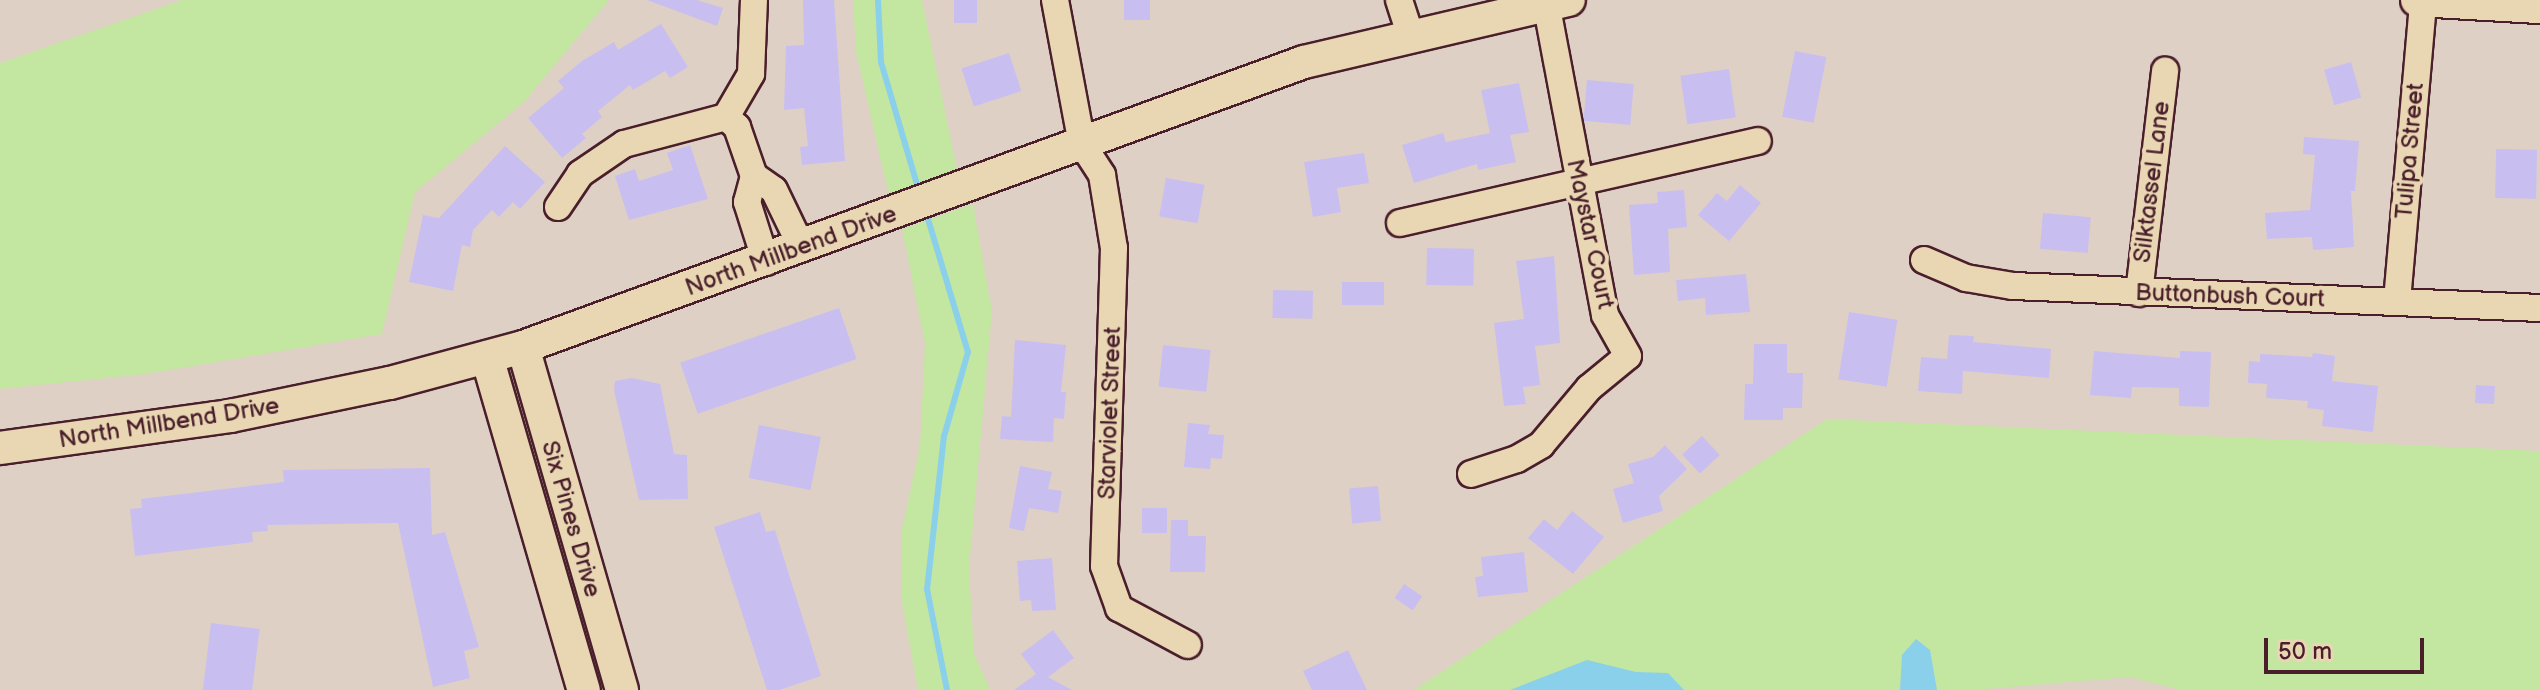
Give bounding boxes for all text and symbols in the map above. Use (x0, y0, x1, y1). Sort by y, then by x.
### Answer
street label: Tulipa Street (2390, 82, 2430, 220)
street label: Silktassel Lane (2128, 100, 2176, 264)
street label: Maystar Court (1560, 157, 1620, 311)
street label: North Millbend Drive (681, 199, 901, 303)
street label: Buttonbush Court (2135, 278, 2325, 314)
street label: Starviolet Street (1093, 326, 1127, 500)
street label: North Millbend Drive (57, 391, 281, 455)
street label: Six Pines Drive (535, 438, 607, 600)
scale bar (2268, 622, 2428, 672)
text: 50 m (2278, 637, 2332, 666)

